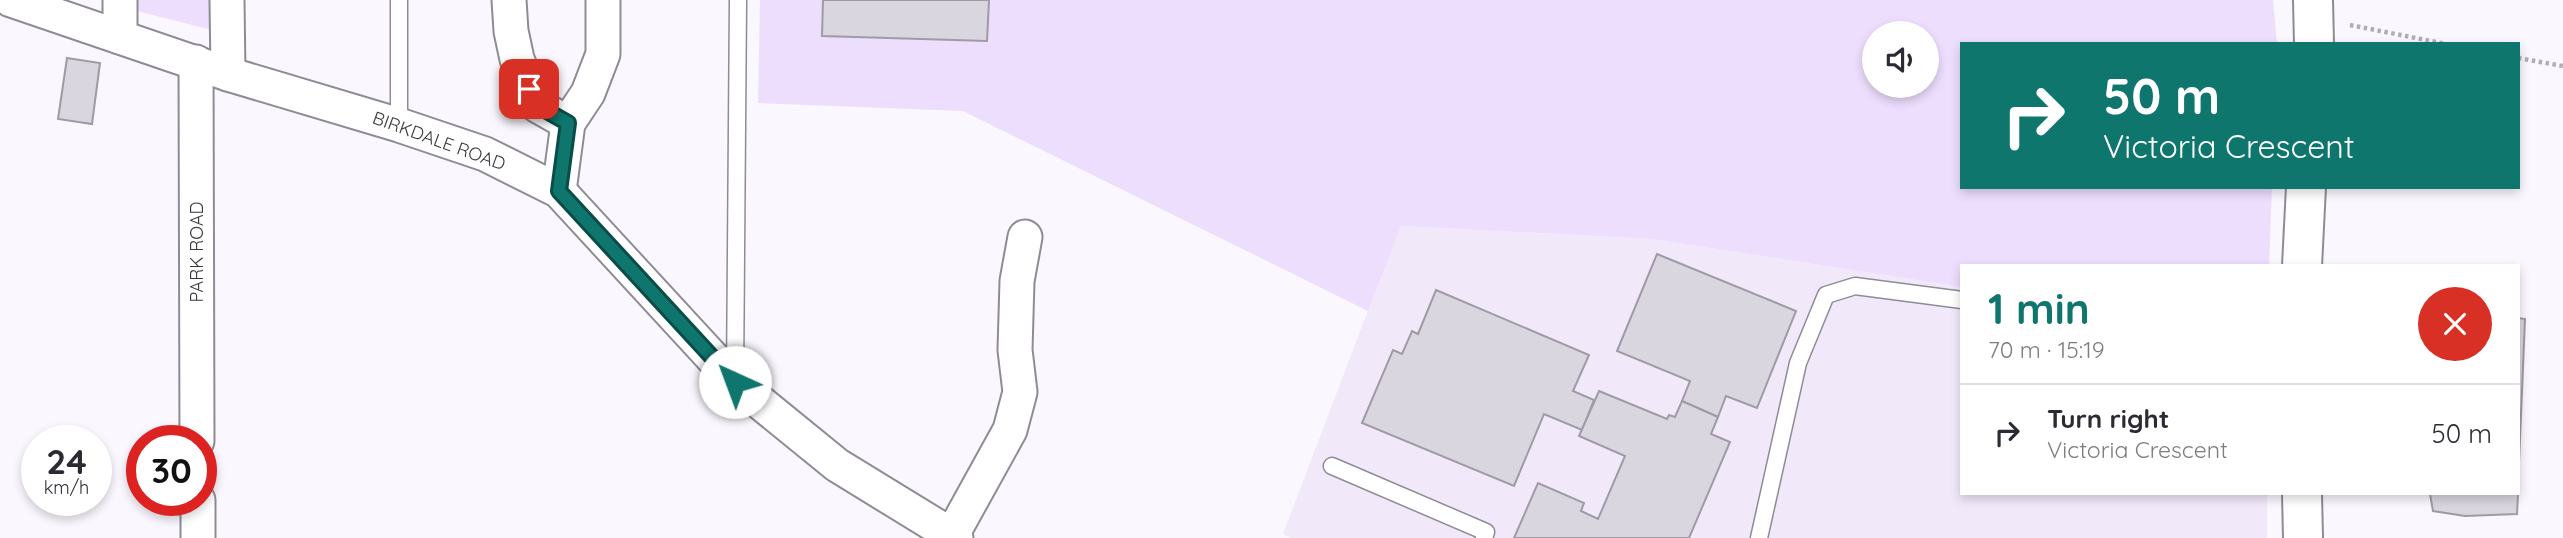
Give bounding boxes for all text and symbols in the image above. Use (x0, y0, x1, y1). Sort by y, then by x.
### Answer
map controls (1862, 21, 1939, 98)
button: sound (1862, 21, 1939, 98)
pin (499, 59, 559, 119)
text: 50 m (2103, 65, 2220, 126)
icon: arrive (510, 70, 548, 108)
icon: right (1988, 70, 2079, 161)
street label: BIRKDALE ROAD (370, 106, 509, 175)
text: Victoria Crescent (2103, 126, 2355, 166)
street label: PARK ROAD (185, 201, 208, 302)
text: 1 min (1988, 282, 2090, 335)
button: close (2418, 287, 2492, 361)
text: 70 m · 15:19 (1988, 335, 2104, 364)
position arrow (698, 345, 772, 419)
text: Turn right (2047, 402, 2169, 435)
icon: right (1988, 414, 2026, 452)
text: 50 m (2432, 417, 2492, 450)
speed limit sign: 30 (126, 425, 217, 516)
text: Victoria Crescent (2047, 435, 2228, 464)
text: 24 (46, 439, 87, 483)
text: km/h (44, 476, 89, 499)

